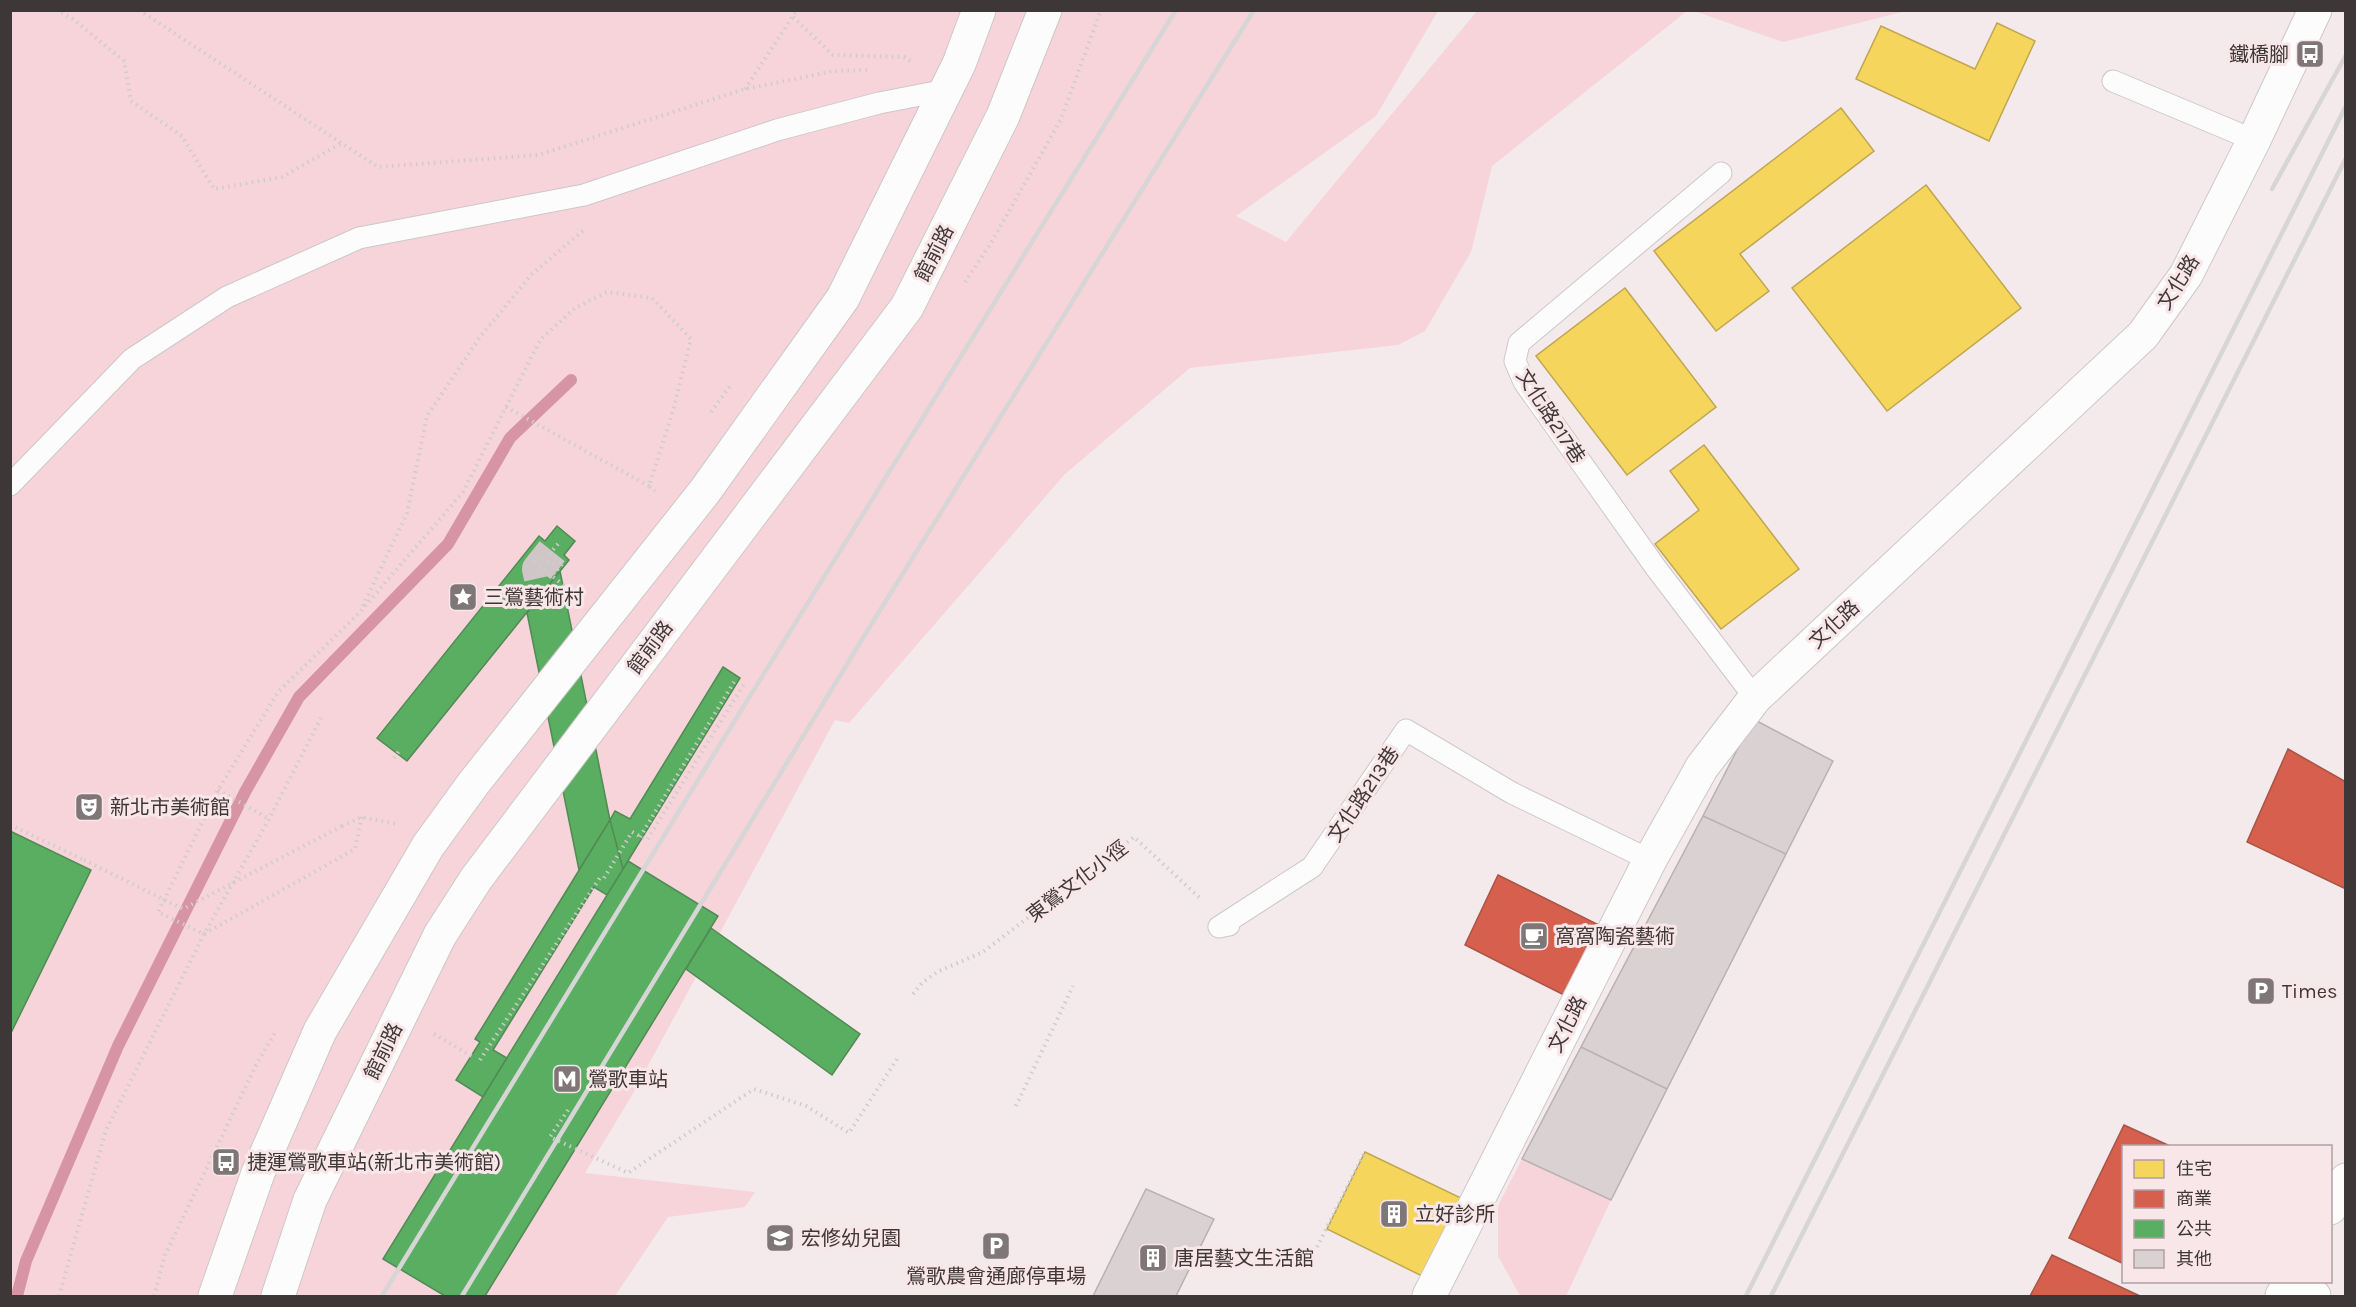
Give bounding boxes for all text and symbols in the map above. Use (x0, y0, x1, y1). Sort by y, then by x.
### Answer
bus stop icon: 鐵橋腳 (2294, 38, 2326, 70)
place label: 鐵橋腳 (2229, 43, 2289, 66)
street label: 館前路 (911, 221, 958, 285)
street label: 文化路 (2153, 251, 2204, 314)
street label: 文化路217巷 (1512, 365, 1590, 468)
place icon: 三鶯藝術村 (447, 581, 479, 613)
place label: 三鶯藝術村 (484, 586, 584, 609)
street label: 文化路 (1805, 595, 1864, 653)
street label: 館前路 (623, 616, 678, 678)
street label: 文化路213巷 (1323, 742, 1404, 846)
theatre icon: 新北市美術館 (73, 791, 105, 823)
place label: 新北市美術館 (110, 796, 230, 819)
street label: 東鶯文化小徑 (1022, 836, 1132, 927)
cafe icon: 窩窩陶瓷藝術 (1518, 920, 1550, 952)
place label: 窩窩陶瓷藝術 (1555, 925, 1675, 948)
parking icon: Times (2245, 975, 2277, 1007)
place label: Times (2282, 980, 2337, 1003)
street label: 文化路 (1544, 992, 1591, 1056)
street label: 館前路 (360, 1019, 407, 1083)
metro station icon: 鶯歌車站 (551, 1063, 583, 1095)
place label: 鶯歌車站 (588, 1068, 668, 1091)
legend (2122, 1145, 2332, 1283)
bus stop icon: 捷運鶯歌車站(新北市美術館) (210, 1146, 242, 1178)
place label: 捷運鶯歌車站(新北市美術館) (247, 1151, 501, 1174)
text: 住宅 (2176, 1158, 2212, 1180)
text: 商業 (2176, 1188, 2212, 1210)
building icon: 立好診所 (1378, 1198, 1410, 1230)
place label: 立好診所 (1415, 1203, 1495, 1226)
text: 公共 (2176, 1218, 2212, 1240)
school or university icon: 宏修幼兒園 (764, 1222, 796, 1254)
place label: 宏修幼兒園 (801, 1227, 901, 1250)
parking icon: 鶯歌農會通廊停車場 (980, 1230, 1012, 1262)
building icon: 唐居藝文生活館 (1137, 1242, 1169, 1274)
place label: 唐居藝文生活館 (1174, 1247, 1314, 1270)
text: 其他 (2176, 1248, 2212, 1270)
place label: 鶯歌農會通廊停車場 (906, 1265, 1086, 1288)

